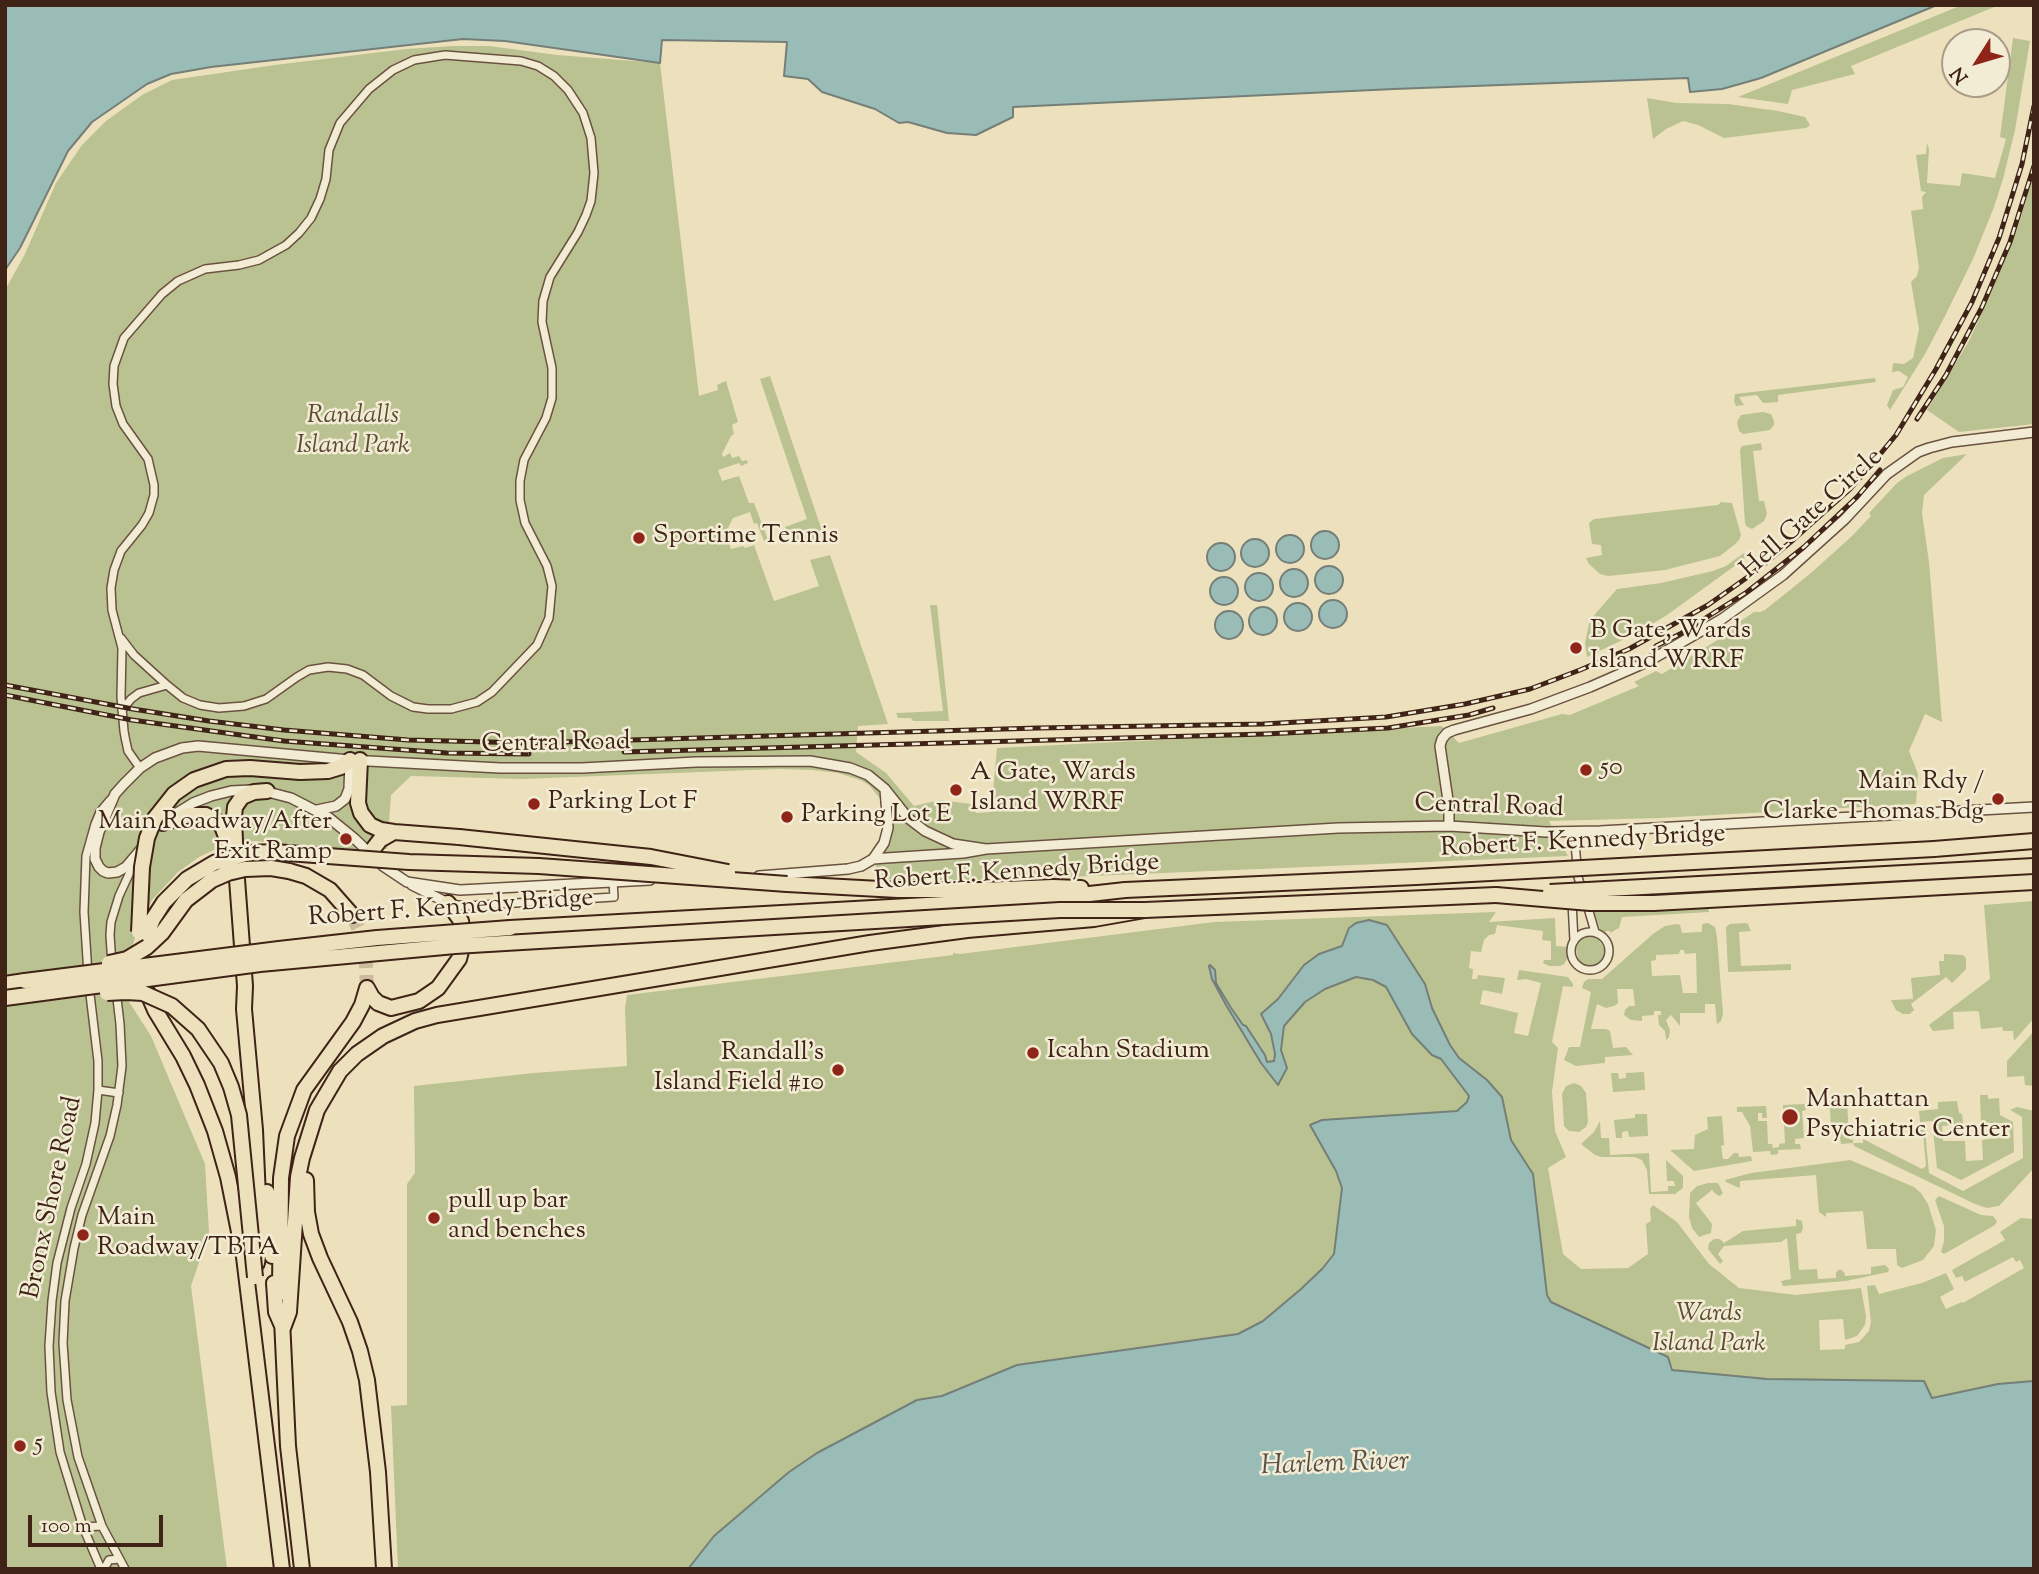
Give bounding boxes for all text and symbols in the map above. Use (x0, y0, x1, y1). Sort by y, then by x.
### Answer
north arrow (1941, 28, 2011, 98)
text: N (1945, 61, 1976, 89)
park label: Randalls Island Park (296, 402, 410, 464)
street label: Hell Gate Circle (1736, 443, 1890, 587)
place label: Sportime Tennis (653, 522, 839, 554)
marker: Sportime Tennis (631, 530, 647, 546)
place label: B Gate, Wards Island WRRF (1590, 617, 1751, 678)
marker: B Gate, Wards Island WRRF (1568, 640, 1584, 656)
street label: Central Road (481, 728, 631, 762)
place label: 50 (1600, 754, 1623, 786)
place label: A Gate, Wards Island WRRF (970, 759, 1136, 820)
marker: 50 (1578, 762, 1594, 778)
place label: Main Rdy / Clarke Thomas Bdg (1763, 768, 1984, 830)
marker: A Gate, Wards Island WRRF (948, 782, 964, 798)
place label: Parking Lot F (548, 788, 697, 820)
street label: Central Road (1414, 790, 1564, 826)
marker: Main Rdy / Clarke Thomas Bdg (1990, 791, 2006, 807)
marker: Parking Lot F (526, 796, 542, 812)
place label: Parking Lot E (801, 801, 951, 833)
place label: Main Roadway/After Exit Ramp (98, 808, 332, 870)
marker: Parking Lot E (779, 809, 795, 825)
street label: Robert F. Kennedy Bridge (1440, 820, 1726, 866)
marker: Main Roadway/After Exit Ramp (338, 831, 354, 847)
street label: Robert F. Kennedy Bridge (873, 848, 1161, 900)
street label: Robert F. Kennedy Bridge (307, 884, 595, 936)
place label: Icahn Stadium (1047, 1037, 1210, 1069)
place label: Randall's Island Field #10 (654, 1039, 824, 1100)
marker: Icahn Stadium (1025, 1045, 1041, 1061)
marker: Randall's Island Field #10 (830, 1062, 846, 1078)
place label: Manhattan Psychiatric Center (1806, 1086, 2010, 1148)
street label: Bronx Shore Road (17, 1094, 91, 1302)
marker: Manhattan Psychiatric Center (1780, 1107, 1800, 1127)
place label: pull up bar and benches (448, 1187, 586, 1248)
place label: Main Roadway/TBTA (97, 1204, 280, 1266)
marker: pull up bar and benches (426, 1210, 442, 1226)
marker: Main Roadway/TBTA (75, 1227, 91, 1243)
park label: Wards Island Park (1652, 1300, 1766, 1362)
place label: 5 (34, 1430, 43, 1462)
marker: 5 (12, 1438, 28, 1454)
water label: Harlem River (1260, 1447, 1410, 1485)
scale bar (32, 1500, 166, 1544)
text: 100 m (41, 1512, 92, 1542)

